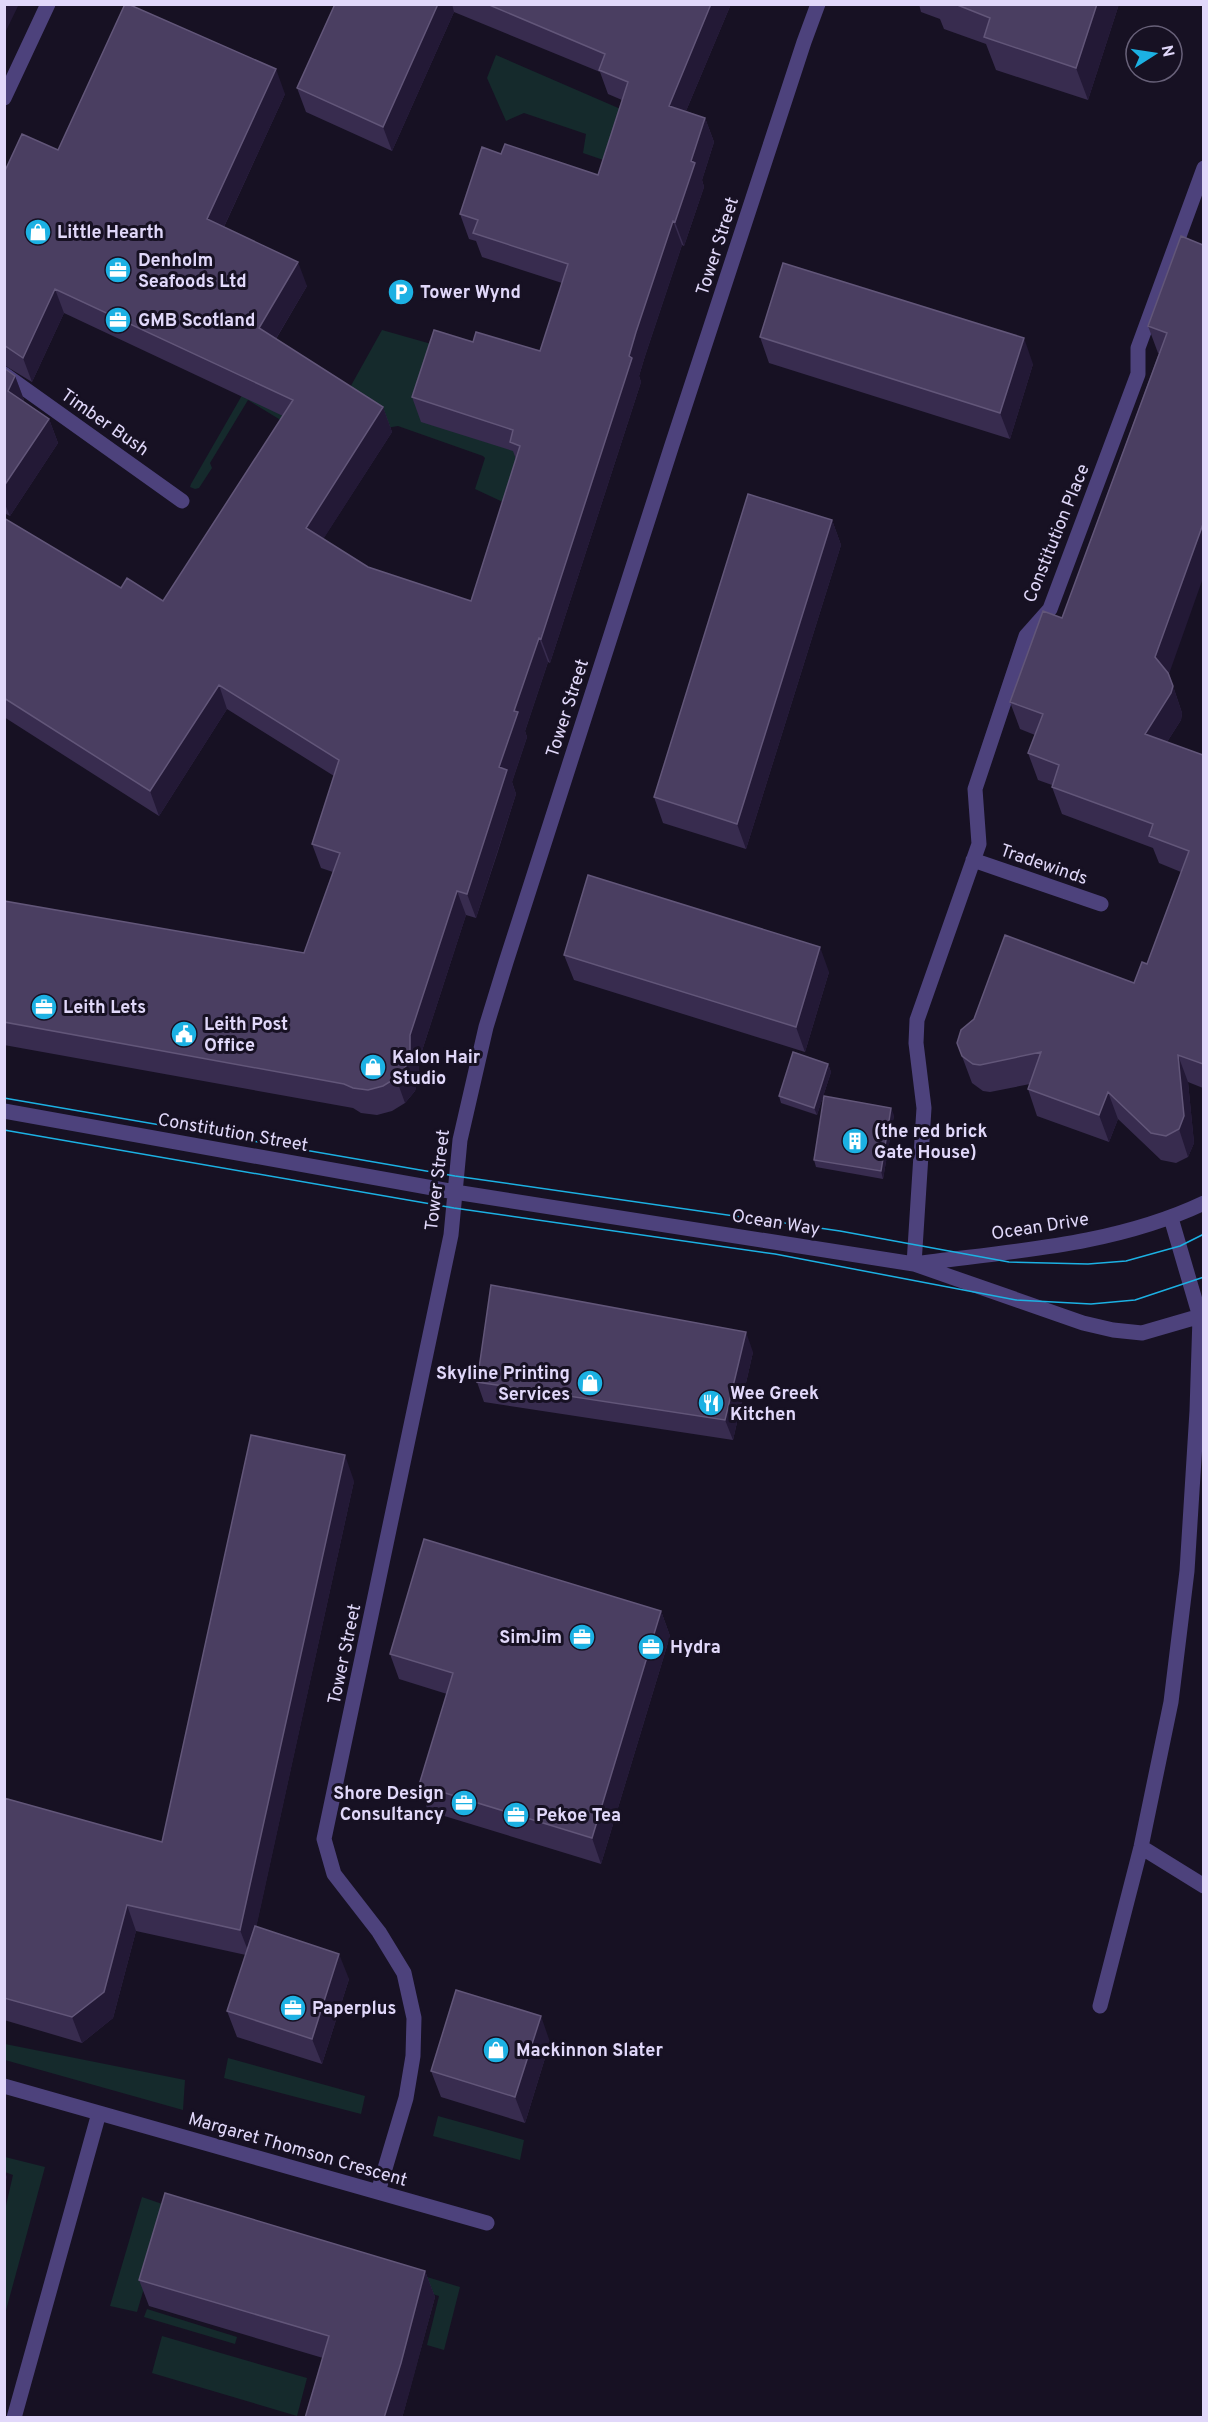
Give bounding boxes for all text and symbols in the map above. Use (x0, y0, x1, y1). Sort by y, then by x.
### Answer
north arrow (1124, 24, 1184, 84)
text: N (1156, 44, 1178, 59)
street label: Tower Street (692, 194, 745, 299)
shop icon: Little Hearth (23, 217, 53, 247)
place label: Little Hearth (57, 222, 164, 245)
place label: Denholm Seafoods Ltd (138, 250, 247, 294)
office icon: Denholm Seafoods Ltd (103, 255, 133, 285)
parking icon: Tower Wynd (386, 277, 416, 307)
place label: Tower Wynd (420, 282, 521, 305)
office icon: GMB Scotland (103, 305, 133, 335)
place label: GMB Scotland (138, 310, 255, 333)
street label: Timber Bush (56, 384, 153, 462)
street label: Constitution Place (1019, 461, 1096, 606)
street label: Tower Street (542, 656, 595, 761)
street label: Tradewinds (997, 840, 1090, 891)
office icon: Leith Lets (29, 992, 59, 1022)
place label: Leith Lets (63, 997, 146, 1020)
place label: Leith Post Office (204, 1014, 288, 1058)
public building icon: Leith Post Office (169, 1019, 199, 1049)
place label: Kalon Hair Studio (392, 1047, 481, 1091)
shop icon: Kalon Hair Studio (358, 1052, 388, 1082)
street label: Constitution Street (156, 1109, 310, 1158)
place label: (the red brick Gate House) (874, 1121, 987, 1165)
building icon: (the red brick Gate House) (840, 1126, 870, 1156)
street label: Tower Street (421, 1128, 456, 1232)
street label: Ocean Way (730, 1205, 822, 1242)
street label: Ocean Drive (990, 1208, 1091, 1247)
place label: Skyline Printing Services (436, 1363, 570, 1407)
shop icon: Skyline Printing Services (575, 1368, 605, 1398)
place label: Wee Greek Kitchen (730, 1383, 819, 1427)
restaurant icon: Wee Greek Kitchen (696, 1388, 726, 1418)
street label: Tower Street (324, 1602, 367, 1707)
office icon: SimJim (567, 1622, 597, 1652)
place label: SimJim (499, 1627, 562, 1650)
office icon: Hydra (636, 1632, 666, 1662)
place label: Hydra (670, 1637, 721, 1660)
place label: Shore Design Consultancy (333, 1783, 444, 1827)
office icon: Shore Design Consultancy (449, 1788, 479, 1818)
office icon: Pekoe Tea (501, 1800, 531, 1830)
place label: Pekoe Tea (536, 1805, 621, 1828)
office icon: Paperplus (278, 1993, 308, 2023)
place label: Paperplus (312, 1998, 396, 2021)
shop icon: Mackinnon Slater (481, 2035, 511, 2065)
place label: Mackinnon Slater (516, 2040, 663, 2063)
street label: Margaret Thomson Crescent (185, 2108, 410, 2193)

